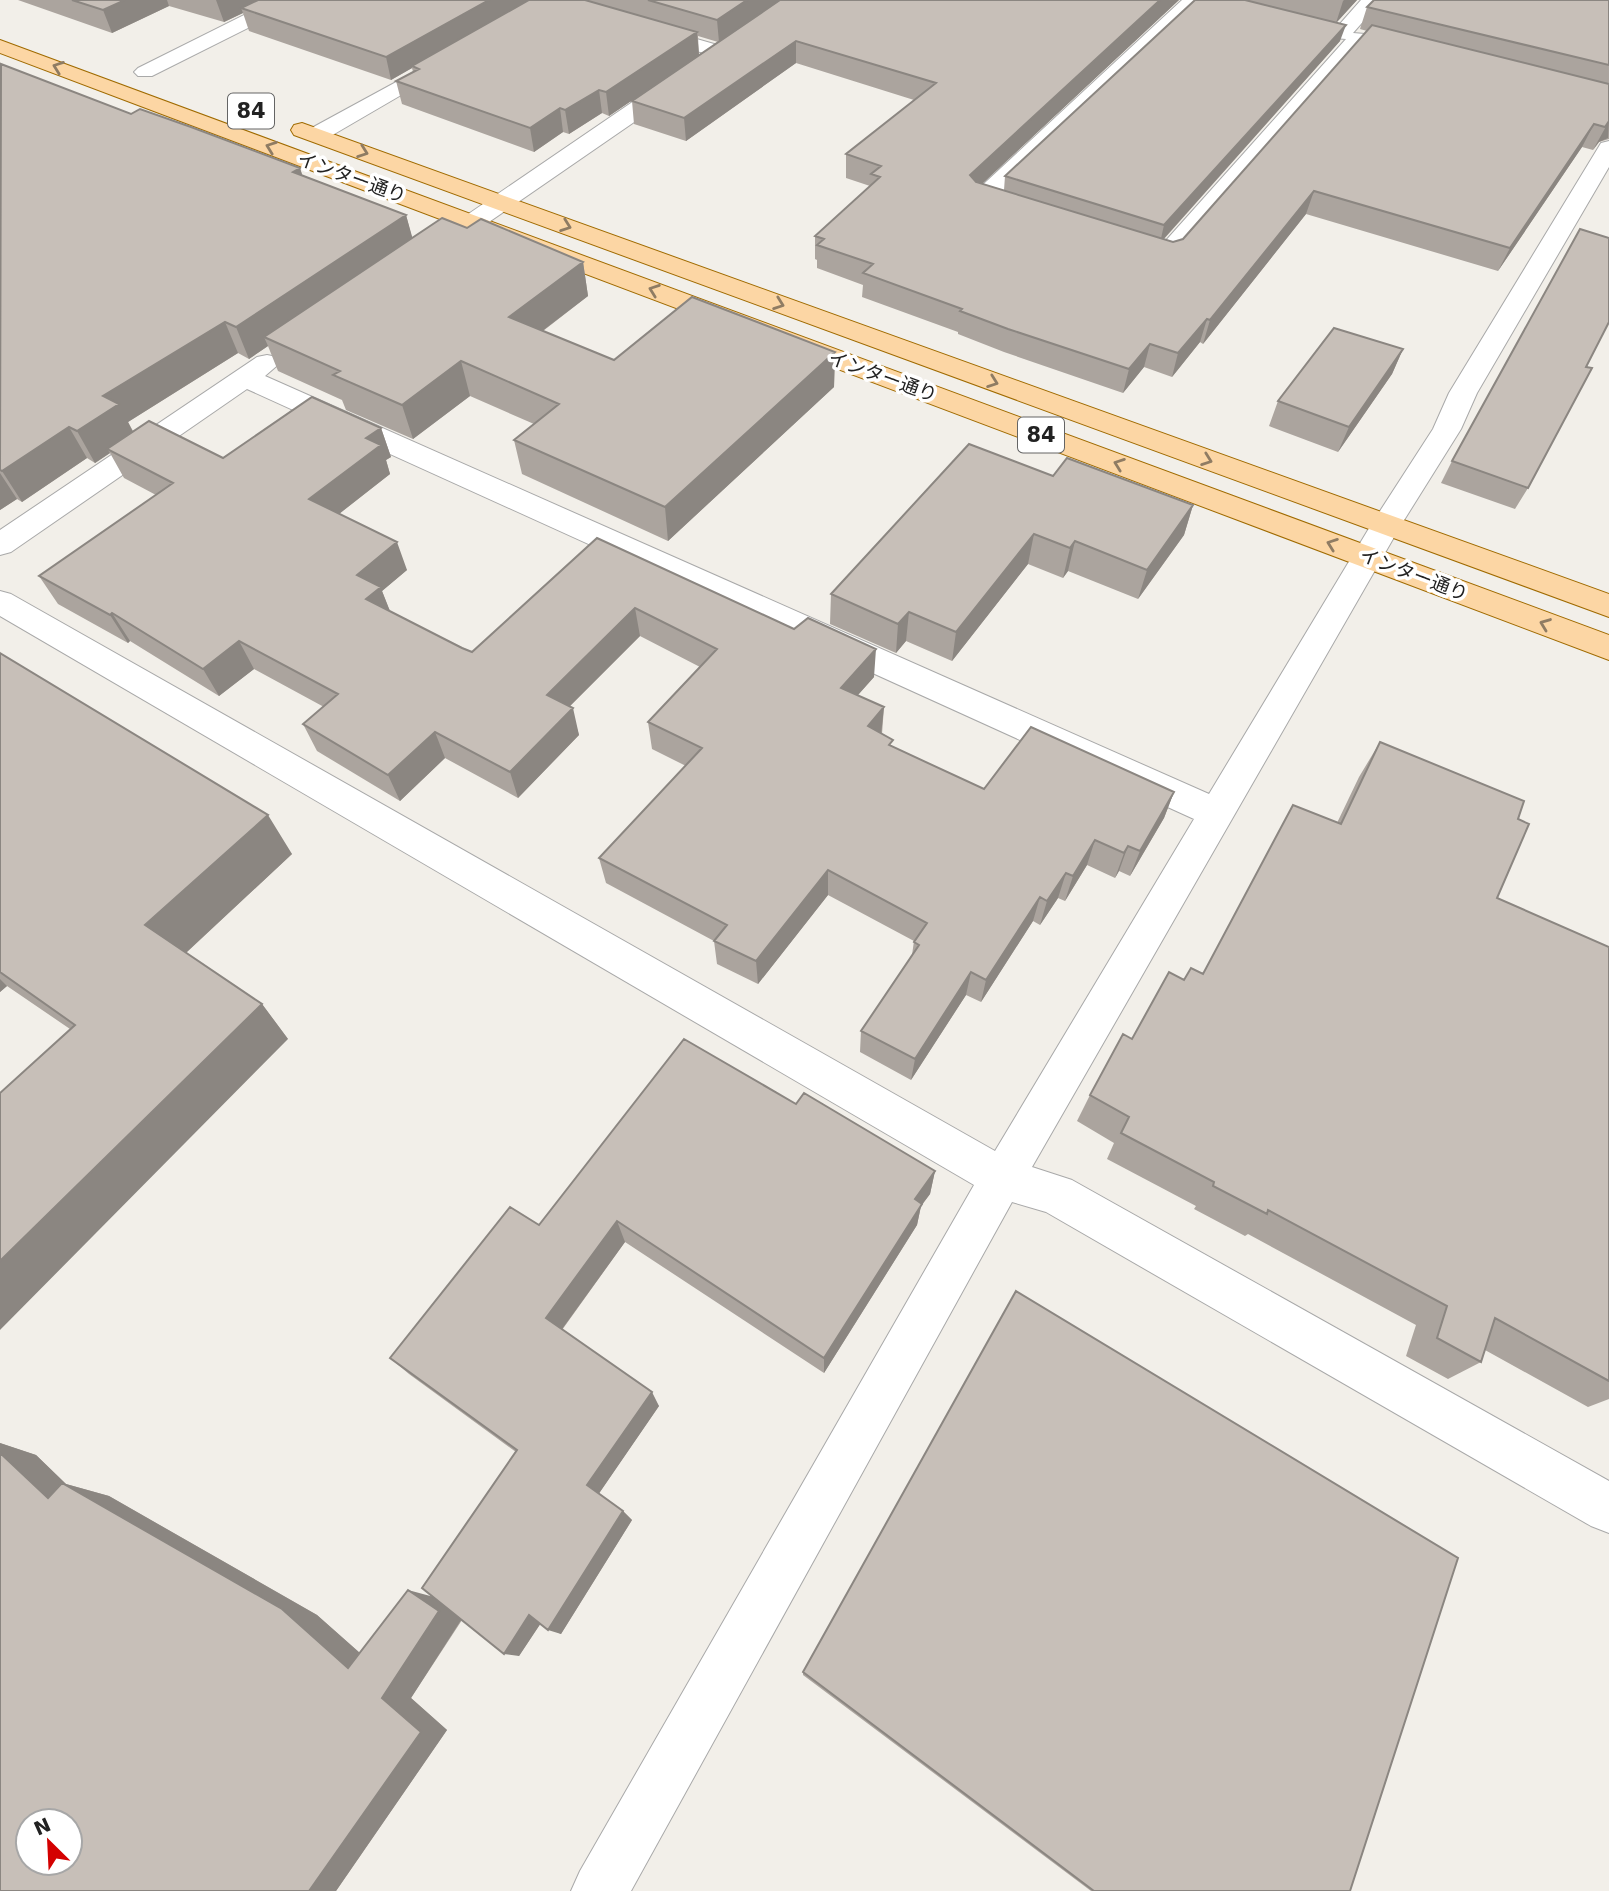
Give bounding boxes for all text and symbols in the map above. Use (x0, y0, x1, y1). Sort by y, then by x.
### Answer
one-way arrow (52, 62, 64, 76)
road number: 84 (228, 94, 274, 128)
one-way arrow (265, 141, 277, 155)
one-way arrow (357, 144, 369, 158)
street label: インター通り (295, 147, 409, 207)
one-way arrow (559, 218, 571, 232)
one-way arrow (648, 284, 660, 298)
one-way arrow (773, 296, 785, 310)
street label: インター通り (826, 346, 940, 406)
one-way arrow (987, 374, 999, 388)
road number: 84 (1018, 418, 1064, 452)
one-way arrow (1200, 452, 1212, 466)
one-way arrow (1114, 458, 1126, 472)
one-way arrow (1327, 538, 1339, 552)
street label: インター通り (1357, 543, 1471, 605)
one-way arrow (1540, 618, 1552, 632)
north arrow (14, 1807, 84, 1877)
text: N (30, 1813, 54, 1840)

